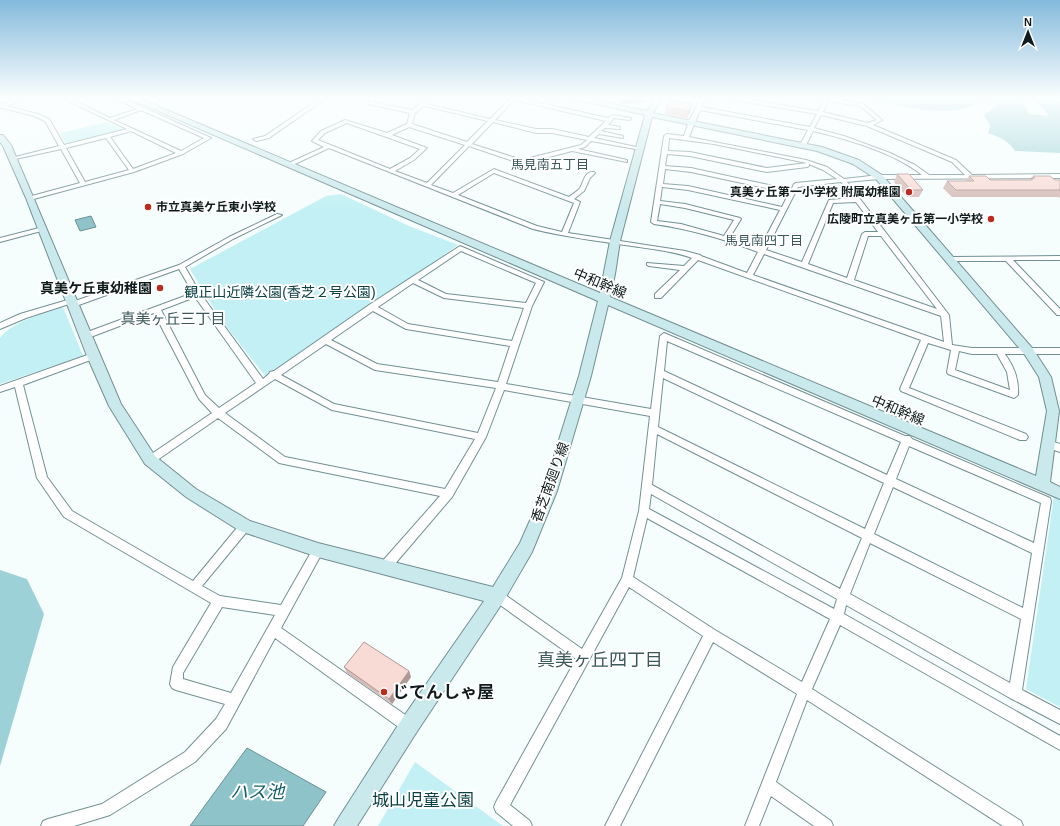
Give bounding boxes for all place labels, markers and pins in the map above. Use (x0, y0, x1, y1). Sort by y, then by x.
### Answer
place label: 真美ヶ丘第一小学校 附属幼稚園 (730, 185, 901, 199)
marker: 真美ヶ丘第一小学校 附属幼稚園 (904, 187, 914, 197)
place label: 市立真美ケ丘東小学校 (156, 200, 276, 214)
marker: 市立真美ケ丘東小学校 (143, 202, 153, 212)
place label: 広陵町立真美ヶ丘第一小学校 (827, 212, 983, 226)
marker: 広陵町立真美ヶ丘第一小学校 (986, 214, 996, 224)
place label: 真美ケ丘東幼稚園 (40, 280, 152, 296)
marker: 真美ケ丘東幼稚園 (155, 283, 165, 293)
place label: じてんしゃ屋 (392, 683, 494, 702)
marker: じてんしゃ屋 (379, 687, 389, 697)

